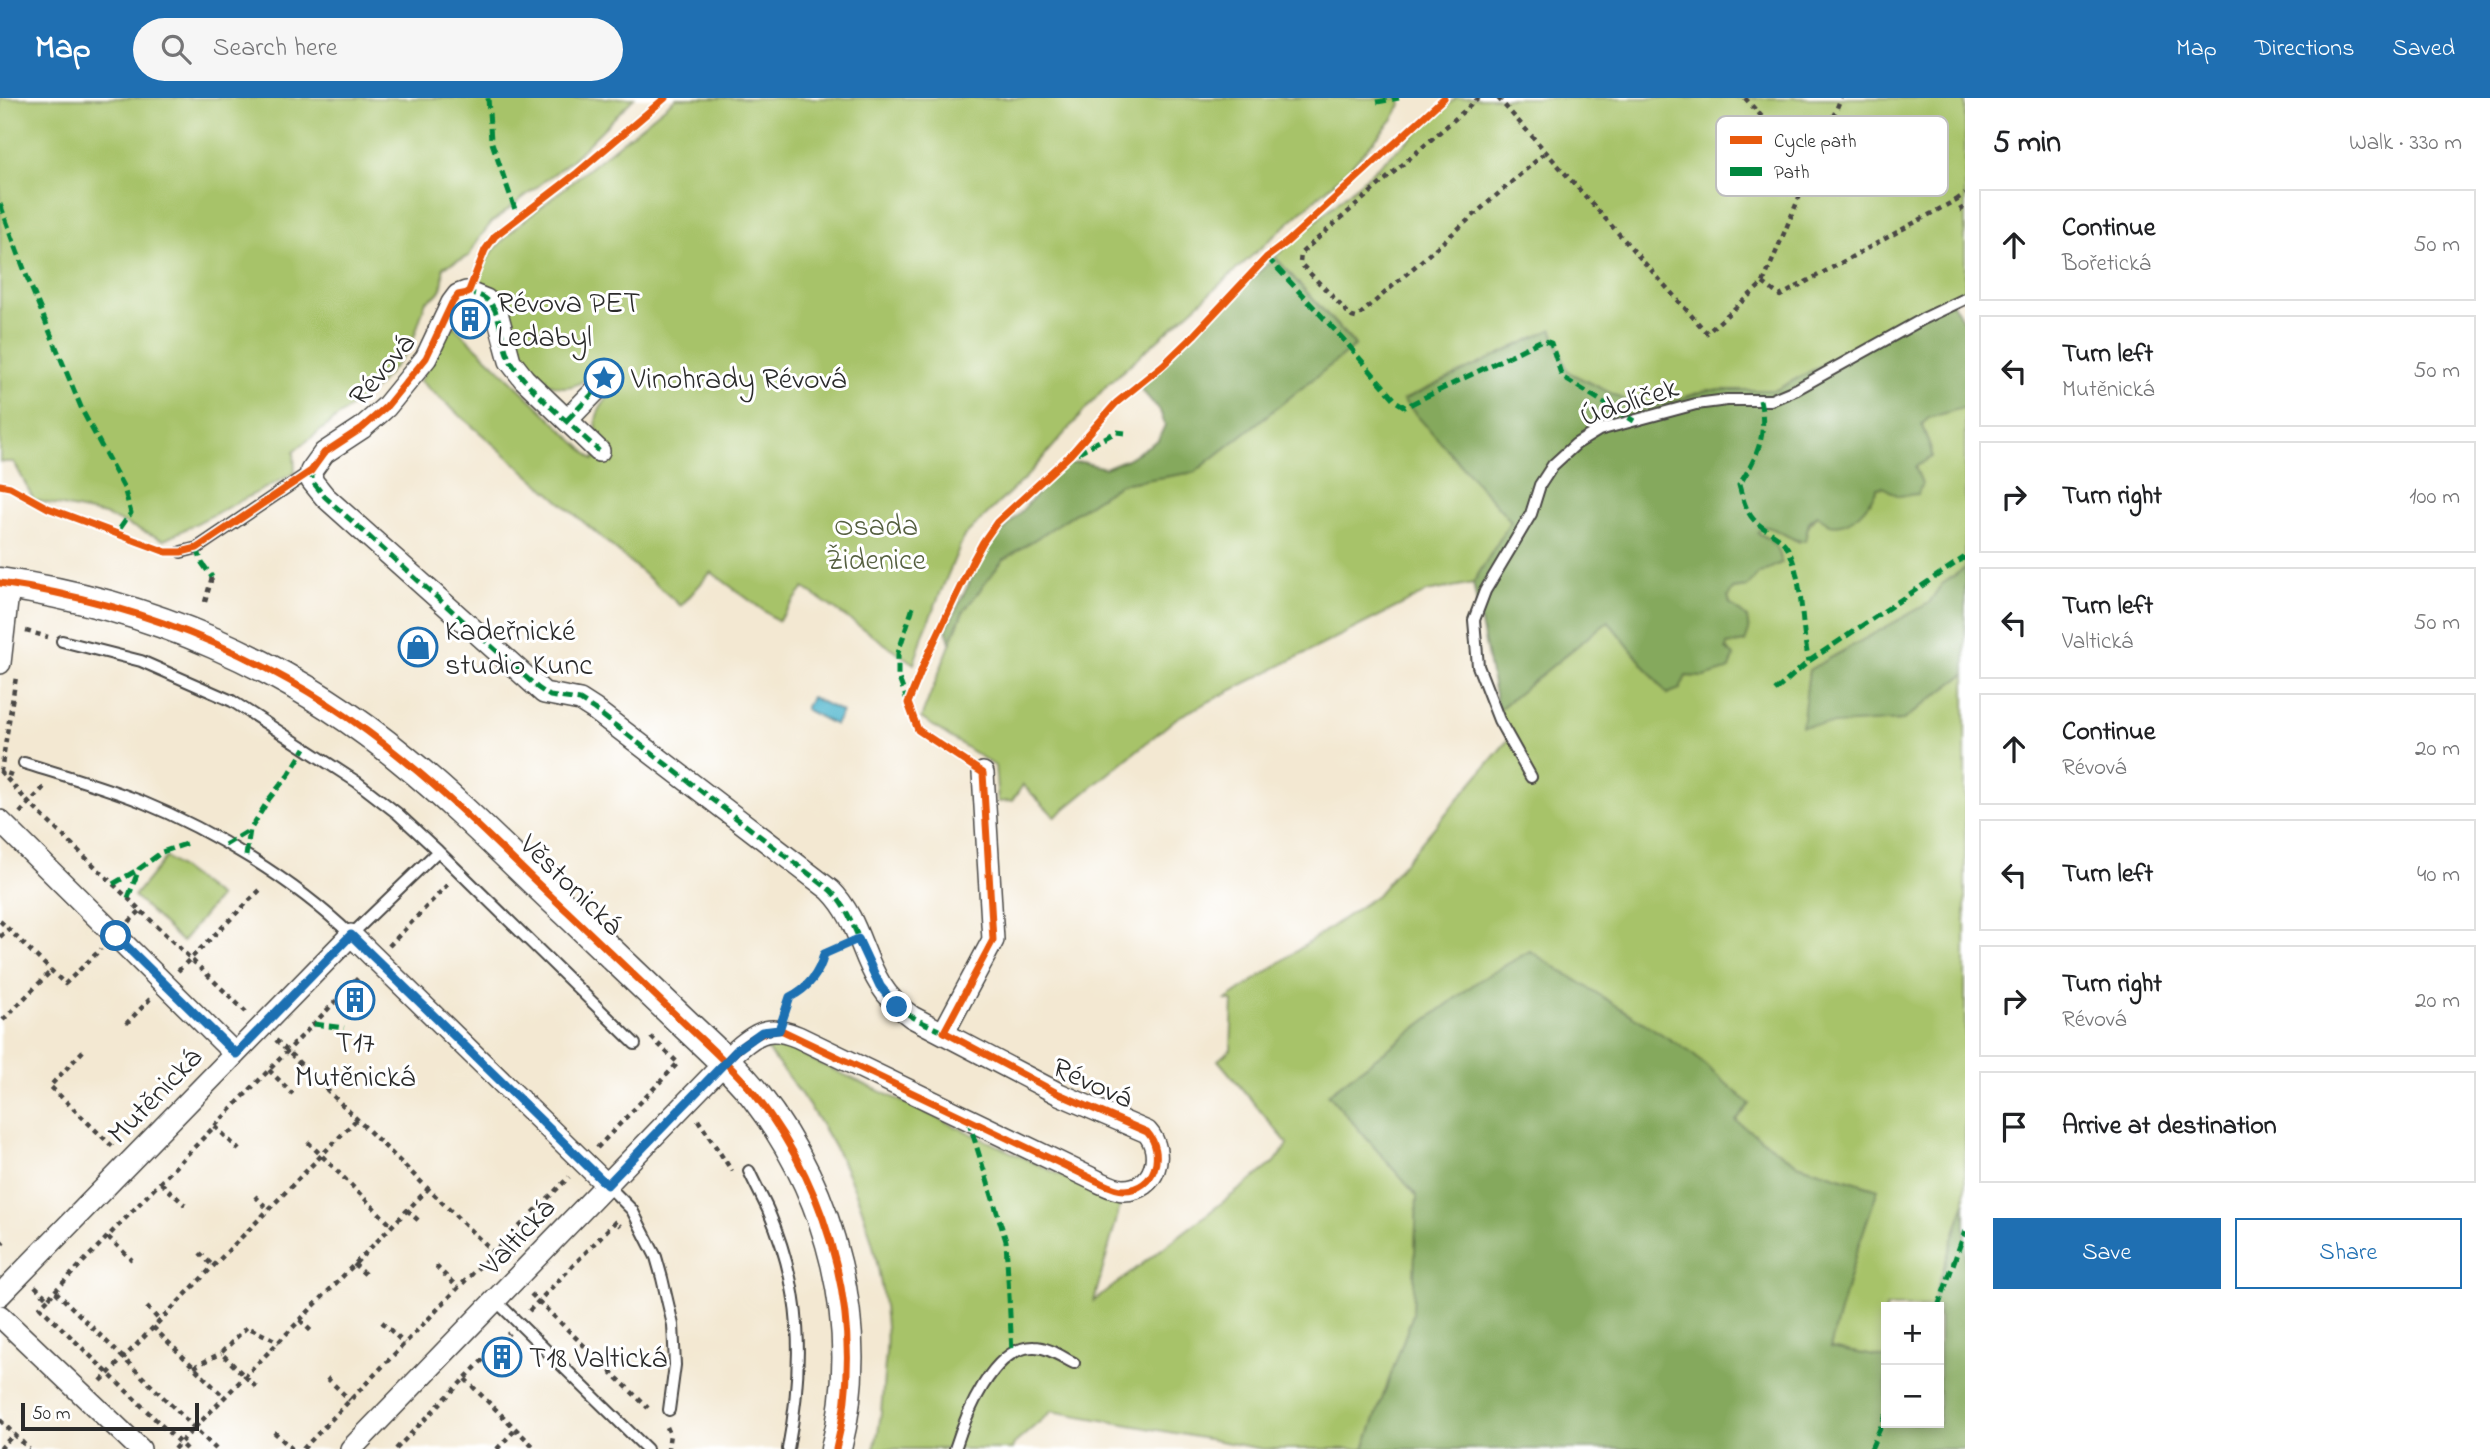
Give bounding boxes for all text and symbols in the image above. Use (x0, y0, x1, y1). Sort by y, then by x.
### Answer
search box (133, 18, 623, 81)
text: Map (35, 25, 91, 73)
icon: search (157, 30, 195, 68)
text: Search here (213, 30, 337, 68)
text: Map (2176, 32, 2217, 67)
text: Directions (2255, 32, 2354, 67)
text: Saved (2392, 32, 2455, 67)
legend (1716, 116, 1948, 196)
text: 5 min (1993, 122, 2061, 166)
text: Walk · 330 m (2349, 127, 2462, 160)
text: Cycle path (1774, 129, 1856, 157)
text: Path (1774, 160, 1810, 187)
text: Continue (2062, 210, 2155, 248)
icon: ahead (1995, 226, 2033, 264)
text: 50 m (2413, 229, 2460, 262)
text: Bořetická (2062, 248, 2151, 281)
place label: Révova PET Ledabyl (497, 283, 640, 361)
building icon: Révova PET Ledabyl (449, 298, 491, 340)
street label: Révová (339, 325, 427, 417)
text: Turn left (2062, 336, 2153, 374)
icon: left (1995, 352, 2033, 390)
text: 50 m (2413, 355, 2460, 388)
place icon: Vinohrady Révová (583, 357, 625, 399)
place label: Vinohrady Révová (630, 359, 846, 403)
street label: Údolíček (1575, 367, 1685, 440)
text: Mutěnická (2062, 374, 2154, 407)
icon: right (1995, 478, 2033, 516)
text: Turn right (2062, 478, 2162, 516)
text: 100 m (2409, 481, 2460, 514)
park label: Osada Židenice (826, 506, 926, 584)
text: Turn left (2062, 588, 2153, 626)
icon: left (1995, 604, 2033, 642)
text: 50 m (2413, 607, 2460, 640)
place label: Kadeřnické studio Kunc (445, 611, 593, 689)
shop icon: Kadeřnické studio Kunc (397, 626, 439, 668)
text: Valtická (2062, 626, 2133, 659)
text: Continue (2062, 714, 2155, 752)
icon: ahead (1995, 730, 2033, 768)
text: 20 m (2415, 733, 2460, 766)
text: Révová (2062, 752, 2126, 785)
street label: Věstonická (507, 824, 632, 947)
icon: left (1995, 856, 2033, 894)
text: Turn left (2062, 856, 2153, 894)
text: 40 m (2417, 859, 2460, 892)
route start (100, 920, 131, 951)
text: Turn right (2062, 966, 2162, 1004)
building icon: T17 Mutěnická (334, 979, 376, 1021)
icon: right (1995, 982, 2033, 1020)
text: 20 m (2415, 985, 2460, 1018)
route end (881, 991, 912, 1022)
text: Révová (2062, 1004, 2126, 1037)
place label: T17 Mutěnická (295, 1023, 415, 1101)
street label: Mutěnická (98, 1038, 214, 1156)
street label: Révová (1044, 1048, 1139, 1122)
icon: arrive (1995, 1108, 2033, 1146)
text: Arrive at destination (2062, 1108, 2277, 1146)
street label: Valtická (471, 1189, 567, 1288)
button: Save (1993, 1218, 2221, 1289)
button: Share (2235, 1218, 2462, 1289)
map controls (1881, 1302, 1944, 1428)
button: + (1881, 1302, 1944, 1365)
building icon: T18 Valtická (481, 1336, 523, 1378)
place label: T18 Valtická (529, 1338, 667, 1382)
button: − (1881, 1365, 1944, 1428)
scale bar (21, 1400, 200, 1432)
text: 50 m (32, 1401, 71, 1428)

